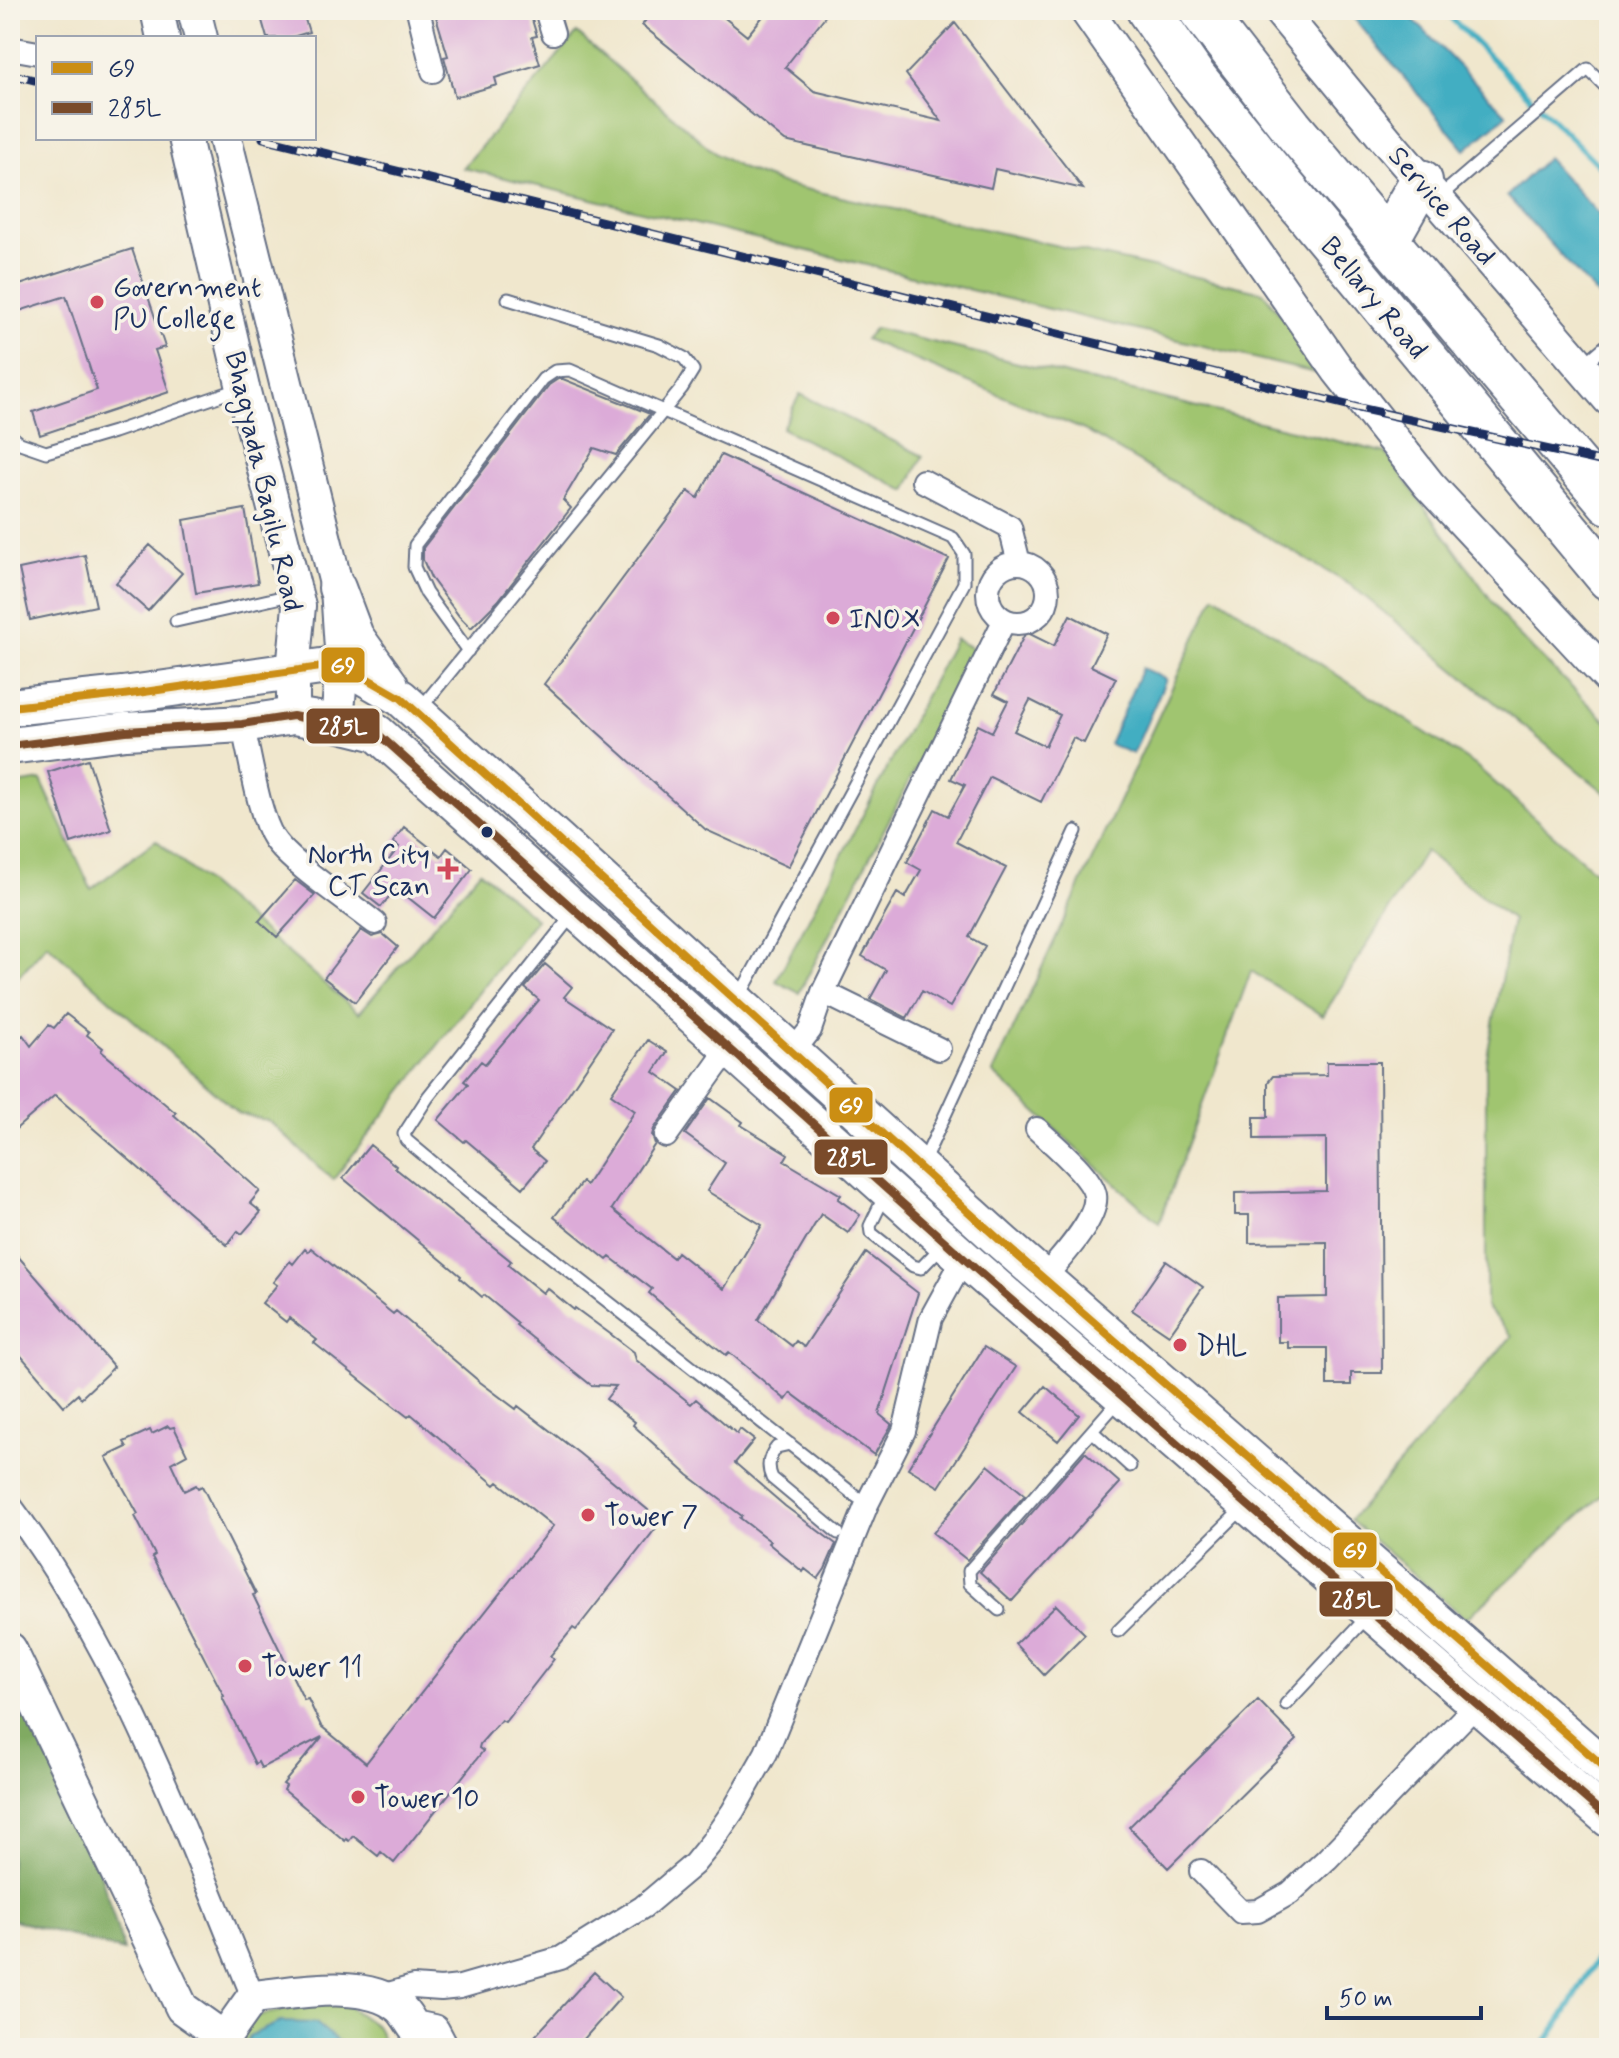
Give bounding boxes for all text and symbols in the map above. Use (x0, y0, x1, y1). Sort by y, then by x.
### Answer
legend (36, 36, 316, 140)
text: G9 (108, 54, 136, 85)
text: 285L (108, 94, 161, 125)
street label: Service Road (1379, 139, 1503, 274)
street label: Bellary Road (1311, 230, 1435, 368)
place label: Government PU College (113, 270, 261, 342)
marker: Government PU College (88, 293, 106, 311)
street label: Bhagyada Bagilu Road (213, 348, 310, 616)
place label: INOX (849, 602, 921, 639)
marker: INOX (824, 609, 842, 627)
line badge: G9 (320, 646, 366, 684)
text: G9 (330, 653, 356, 681)
line badge: 285L (305, 707, 381, 745)
text: 285L (319, 714, 368, 742)
unlabelled marker (479, 824, 495, 840)
place label: North City CT Scan (308, 837, 430, 906)
marker: North City CT Scan (437, 858, 459, 880)
line badge: G9 (828, 1086, 874, 1124)
text: G9 (838, 1093, 864, 1121)
line badge: 285L (813, 1138, 889, 1176)
text: 285L (827, 1145, 876, 1173)
place label: DHL (1196, 1329, 1248, 1366)
marker: DHL (1171, 1336, 1189, 1354)
place label: Tower 7 (604, 1499, 698, 1536)
marker: Tower 7 (579, 1506, 597, 1524)
line badge: G9 (1332, 1531, 1378, 1569)
text: G9 (1342, 1538, 1368, 1566)
line badge: 285L (1318, 1580, 1394, 1618)
text: 285L (1332, 1587, 1381, 1615)
place label: Tower 11 (261, 1650, 362, 1687)
marker: Tower 11 (236, 1657, 254, 1675)
place label: Tower 10 (374, 1781, 479, 1818)
marker: Tower 10 (349, 1788, 367, 1806)
scale bar (1327, 1970, 1481, 2020)
text: 50 m (1339, 1984, 1393, 2015)

